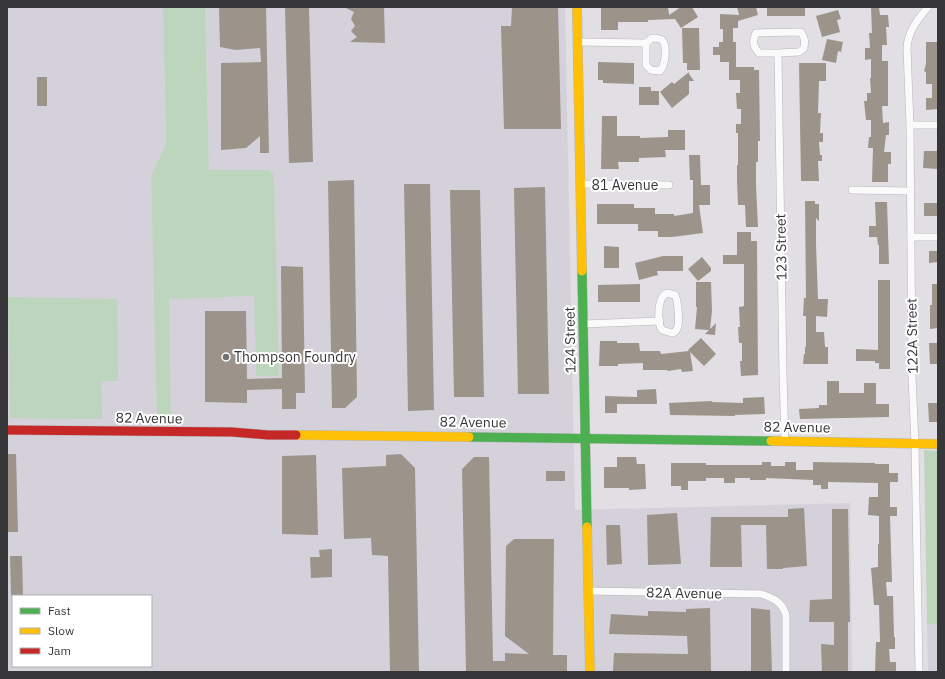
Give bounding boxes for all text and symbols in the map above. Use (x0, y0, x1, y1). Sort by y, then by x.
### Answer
street label: 81 Avenue (592, 176, 659, 194)
street label: 123 Street (771, 213, 791, 281)
street label: 122A Street (902, 298, 922, 374)
street label: 124 Street (560, 306, 580, 374)
place label: Thompson Foundry (234, 348, 356, 366)
marker: Thompson Foundry (221, 352, 231, 362)
street label: 82 Avenue (115, 408, 183, 428)
street label: 82 Avenue (439, 412, 507, 432)
street label: 82 Avenue (763, 417, 831, 437)
street label: 82A Avenue (646, 583, 722, 603)
legend (12, 595, 152, 667)
text: Fast (48, 603, 71, 618)
text: Slow (48, 623, 74, 638)
text: Jam (48, 643, 71, 658)

